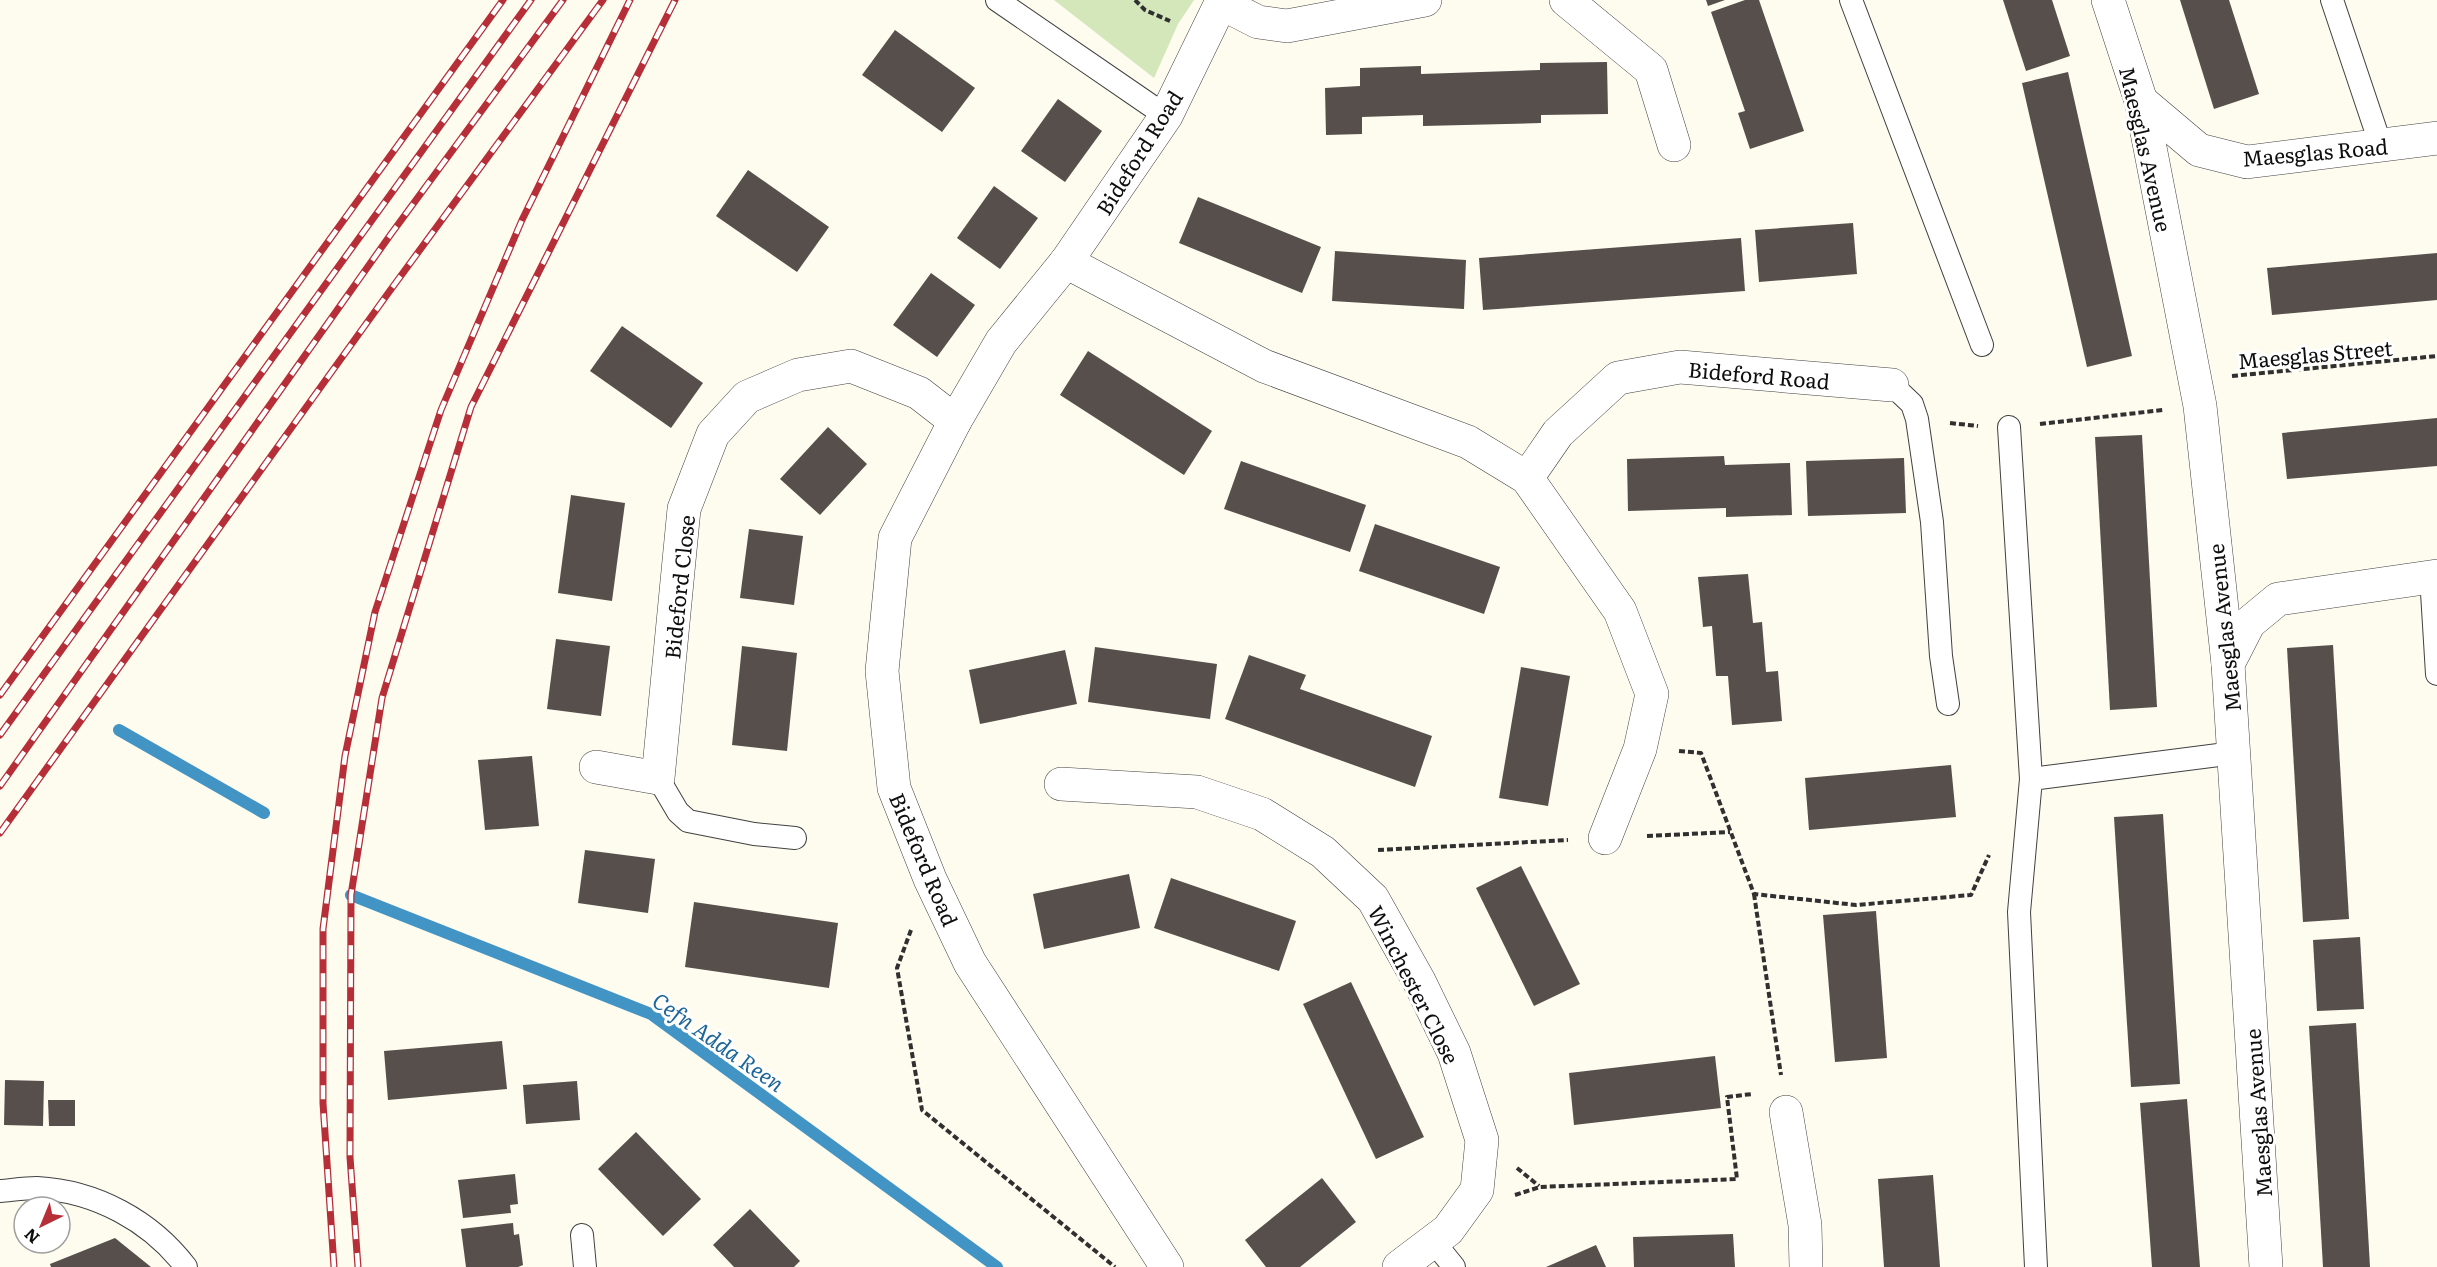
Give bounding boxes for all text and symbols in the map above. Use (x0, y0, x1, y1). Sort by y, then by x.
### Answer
street label: Maesglas Avenue (2113, 63, 2181, 235)
street label: Bideford Road (1087, 83, 1189, 220)
street label: Maesglas Road (2241, 129, 2389, 173)
street label: Maesglas Street (2236, 331, 2394, 375)
street label: Bideford Road (1687, 352, 1831, 396)
street label: Bideford Close (655, 513, 701, 661)
street label: Maesglas Avenue (2199, 542, 2247, 714)
street label: Bideford Road (883, 788, 967, 931)
street label: Winchester Close (1362, 899, 1468, 1069)
water label: Cefn Adda Reen (646, 983, 792, 1099)
street label: Maesglas Avenue (2236, 1028, 2278, 1198)
north arrow (12, 1195, 72, 1255)
text: N (18, 1223, 44, 1250)

